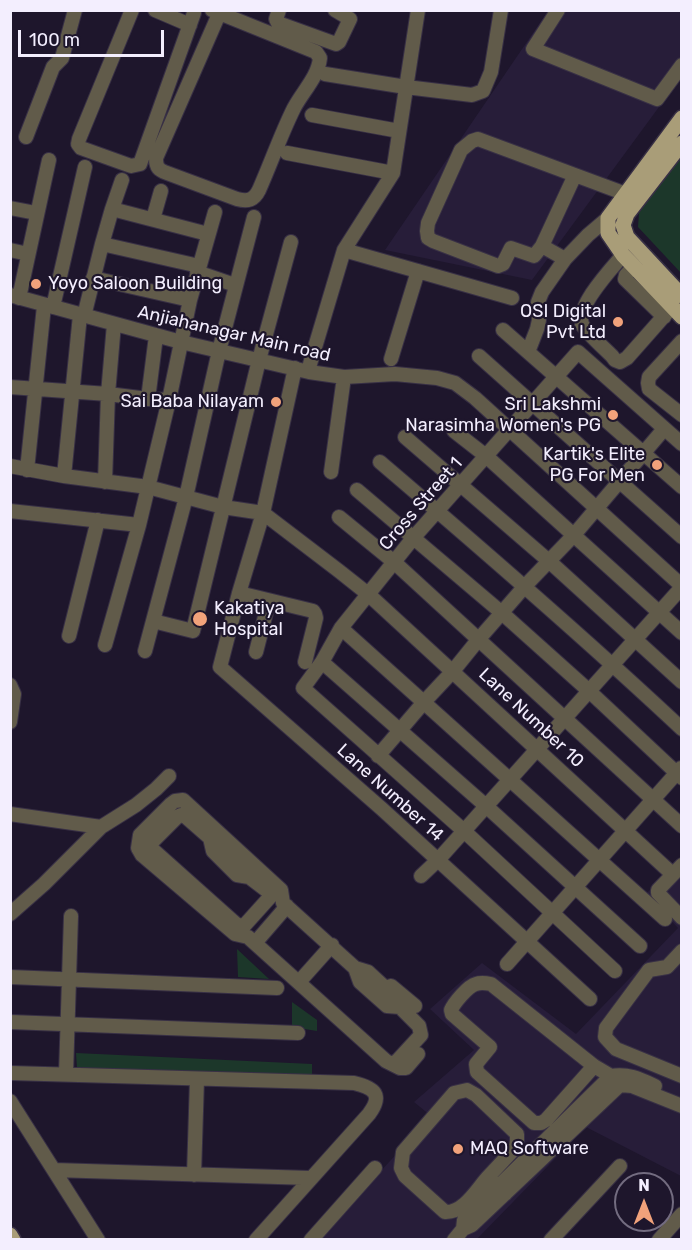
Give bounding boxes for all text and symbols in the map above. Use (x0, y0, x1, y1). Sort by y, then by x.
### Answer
scale bar (21, 18, 166, 56)
text: 100 m (29, 29, 80, 51)
place label: Yoyo Saloon Building (48, 273, 222, 295)
marker: Yoyo Saloon Building (29, 277, 43, 291)
street label: Anjiahanagar Main road (136, 301, 332, 367)
place label: OSI Digital Pvt Ltd (520, 301, 606, 344)
marker: OSI Digital Pvt Ltd (611, 315, 625, 329)
place label: Sai Baba Nilayam (121, 391, 264, 413)
place label: Sri Lakshmi Narasimha Women's PG (405, 394, 601, 436)
marker: Sai Baba Nilayam (269, 395, 283, 409)
marker: Sri Lakshmi Narasimha Women's PG (606, 408, 620, 422)
place label: Kartik's Elite PG For Men (543, 444, 645, 486)
street label: Cross Street 1 (375, 453, 467, 555)
marker: Kartik's Elite PG For Men (650, 458, 664, 472)
place label: Kakatiya Hospital (214, 598, 285, 640)
marker: Kakatiya Hospital (191, 610, 209, 628)
street label: Lane Number 10 (474, 664, 588, 772)
street label: Lane Number 14 (332, 740, 448, 846)
place label: MAQ Software (470, 1138, 589, 1160)
marker: MAQ Software (451, 1142, 465, 1156)
north arrow (614, 1172, 674, 1232)
text: N (638, 1176, 650, 1195)

